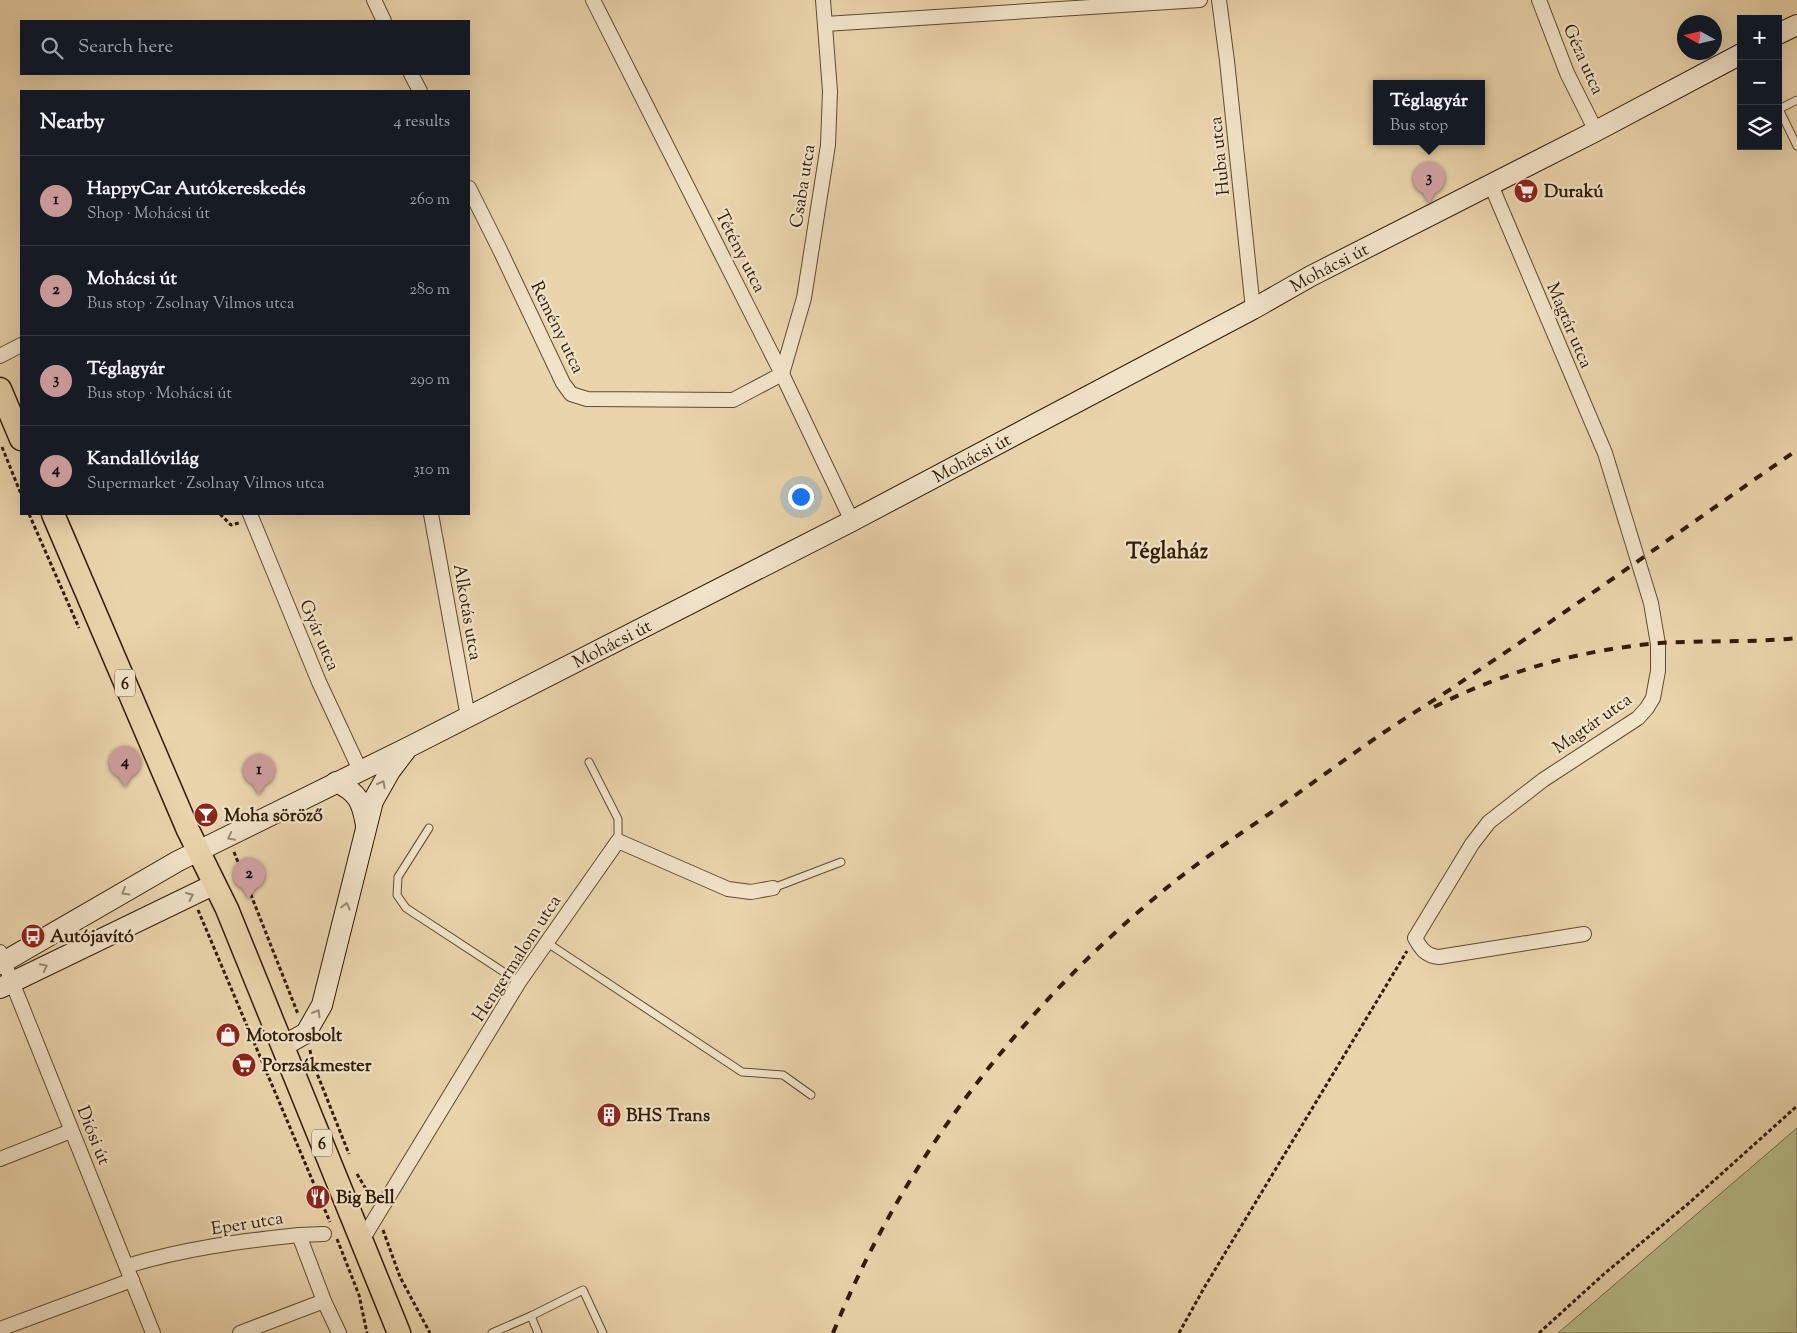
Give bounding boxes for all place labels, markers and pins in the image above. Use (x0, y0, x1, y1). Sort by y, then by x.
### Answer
pin: 3 (1413, 162, 1445, 203)
supermarket icon: Durakú (1513, 178, 1539, 204)
place label: Durakú (1544, 180, 1604, 206)
pin: 4 (109, 746, 141, 787)
pin: 1 (243, 754, 275, 795)
bar icon: Moha söröző (193, 802, 219, 828)
place label: Moha söröző (224, 804, 323, 830)
pin: 2 (233, 858, 265, 899)
bus stop icon: Autójavító (20, 923, 46, 949)
place label: Autójavító (50, 925, 134, 951)
shop icon: Motorosbolt (215, 1022, 241, 1048)
place label: Motorosbolt (246, 1024, 343, 1050)
supermarket icon: Porzsákmester (231, 1052, 257, 1078)
place label: Porzsákmester (262, 1054, 372, 1080)
building icon: BHS Trans (596, 1102, 622, 1128)
place label: BHS Trans (626, 1104, 710, 1130)
restaurant icon: Big Bell (305, 1184, 331, 1210)
place label: Big Bell (336, 1186, 396, 1212)

